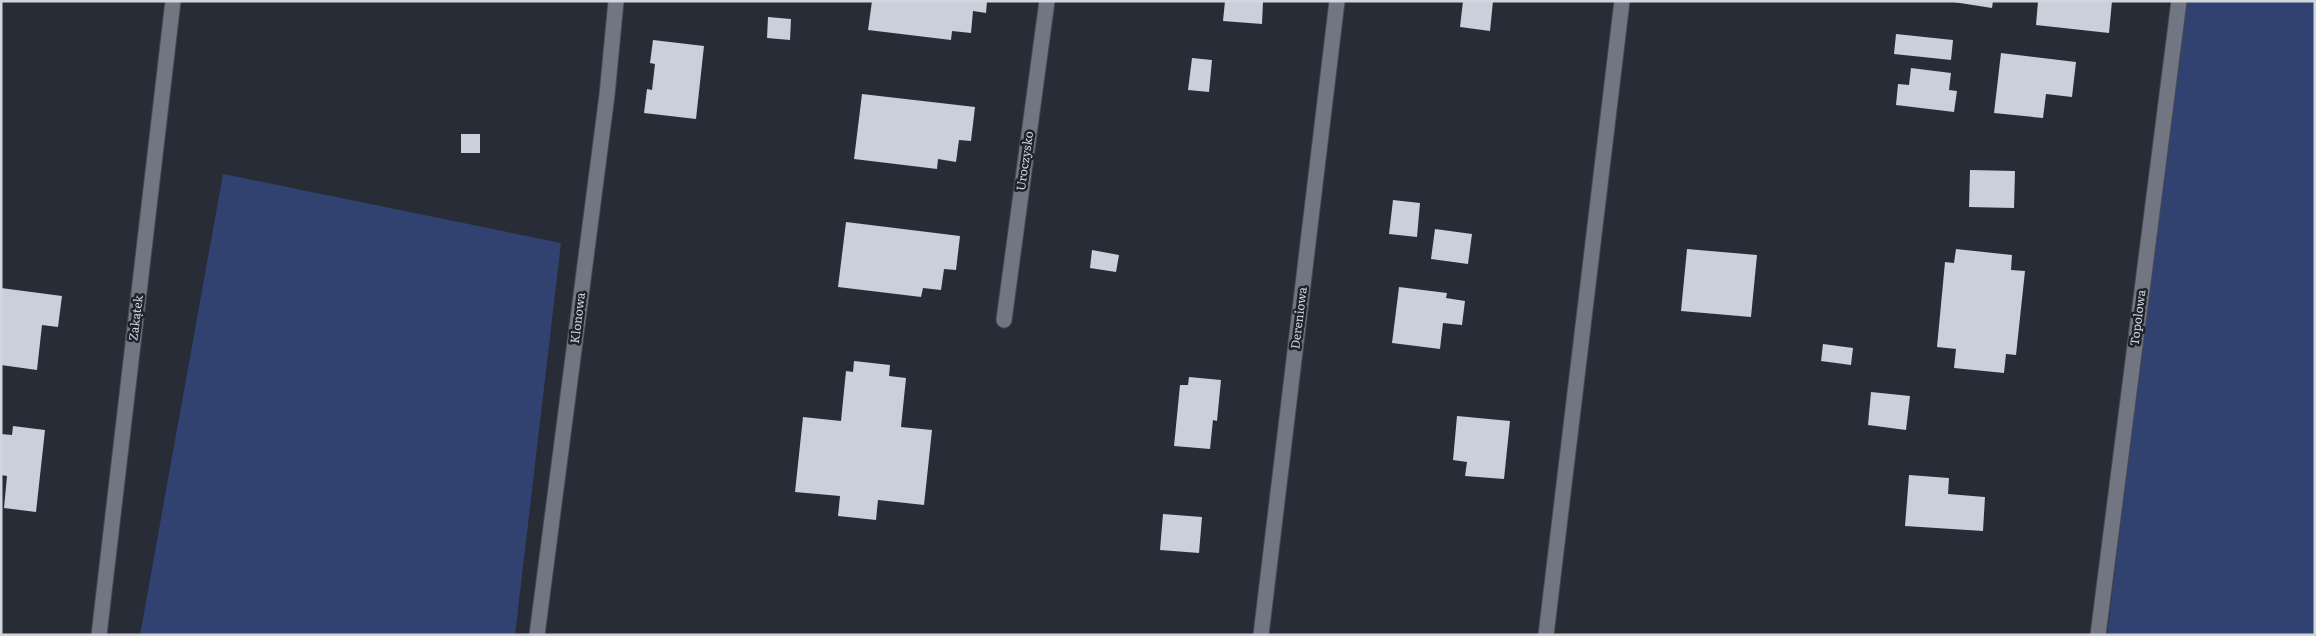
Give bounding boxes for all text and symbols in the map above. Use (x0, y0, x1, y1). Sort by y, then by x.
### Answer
street label: Uroczysko (1011, 130, 1037, 192)
street label: Dereniowa (1285, 285, 1311, 350)
street label: Topolowa (2125, 288, 2149, 347)
street label: Klonowa (565, 291, 589, 344)
street label: Zakątek (123, 293, 147, 342)

